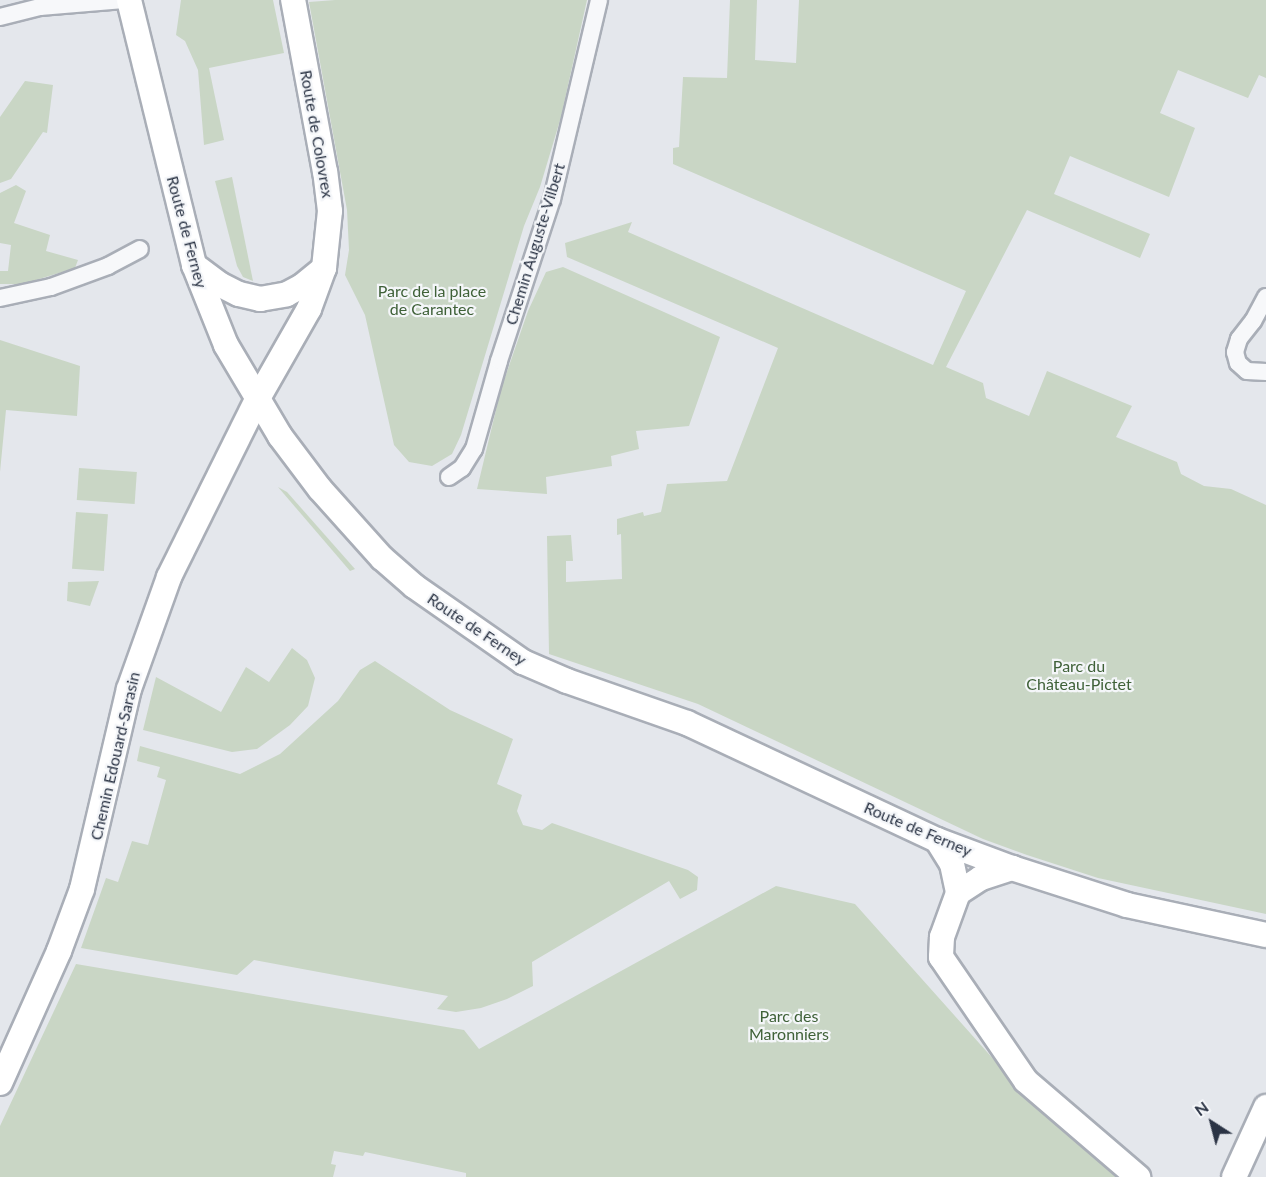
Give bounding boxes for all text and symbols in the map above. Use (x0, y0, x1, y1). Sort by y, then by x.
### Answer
street label: Route de Colovrex (296, 69, 338, 199)
street label: Chemin Auguste-Vilbert (501, 160, 569, 328)
street label: Route de Ferney (163, 174, 211, 290)
park label: Parc de la place de Carantec (378, 281, 486, 319)
street label: Route de Ferney (424, 589, 530, 669)
park label: Parc du Château-Pictet (1026, 656, 1132, 694)
street label: Chemin Edouard-Sarasin (86, 670, 144, 842)
street label: Route de Ferney (861, 798, 975, 860)
park label: Parc des Maronniers (749, 1006, 829, 1044)
north arrow (1182, 1093, 1242, 1153)
text: N (1191, 1097, 1212, 1119)

